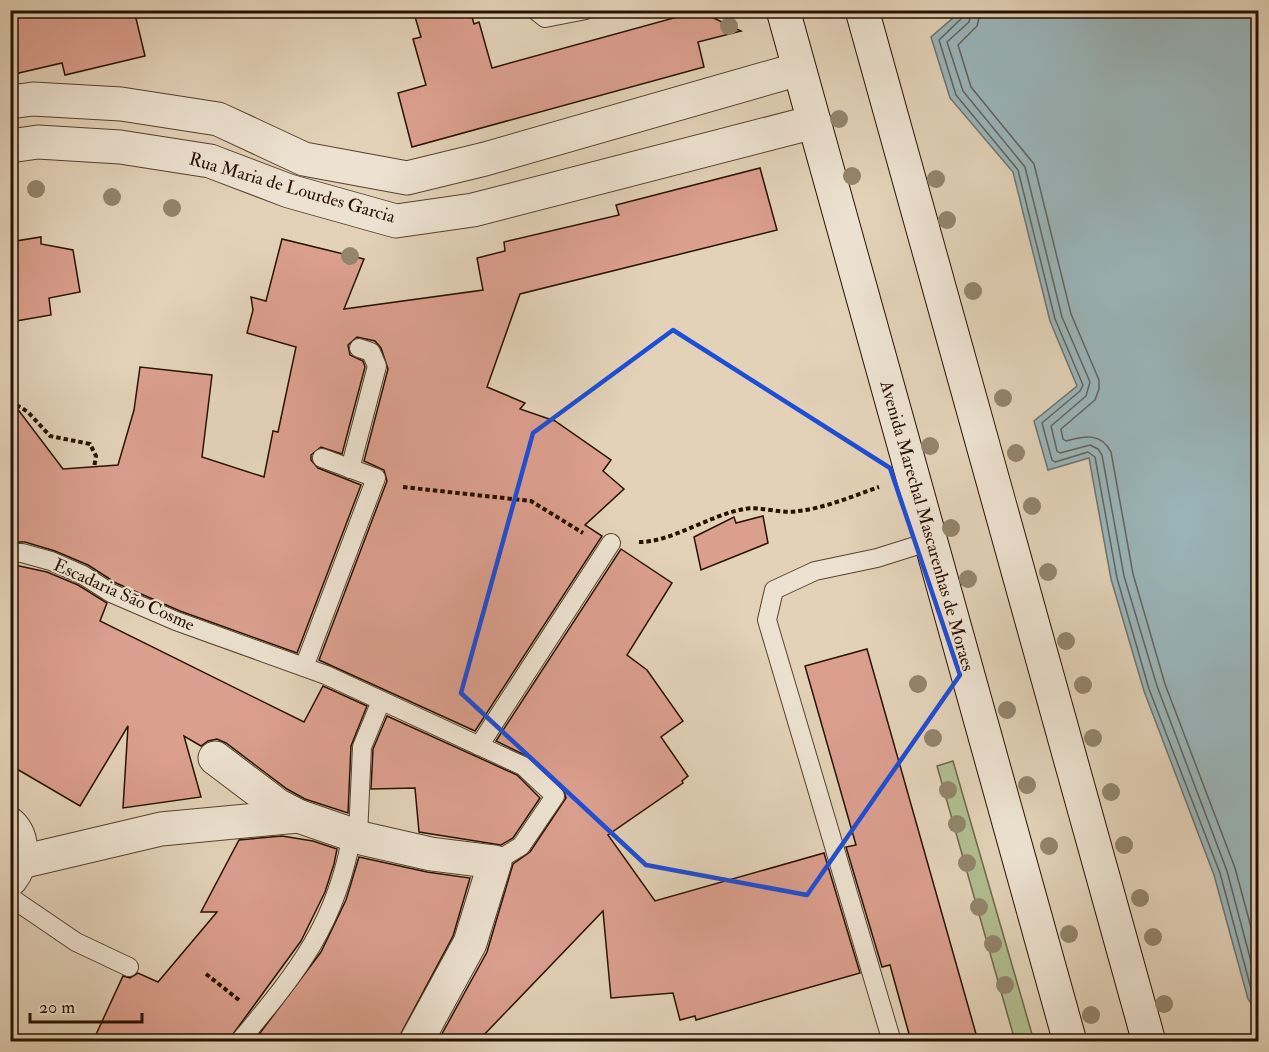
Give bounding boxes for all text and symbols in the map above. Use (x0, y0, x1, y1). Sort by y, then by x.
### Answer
street label: Rua Maria de Lourdes Garcia (186, 148, 398, 229)
street label: Avenida Marechal Mascarenhas de Moraes (874, 377, 980, 674)
street label: Escadaria São Cosme (50, 554, 199, 637)
scale bar (30, 986, 142, 1024)
text: 20 m (39, 996, 75, 1019)

